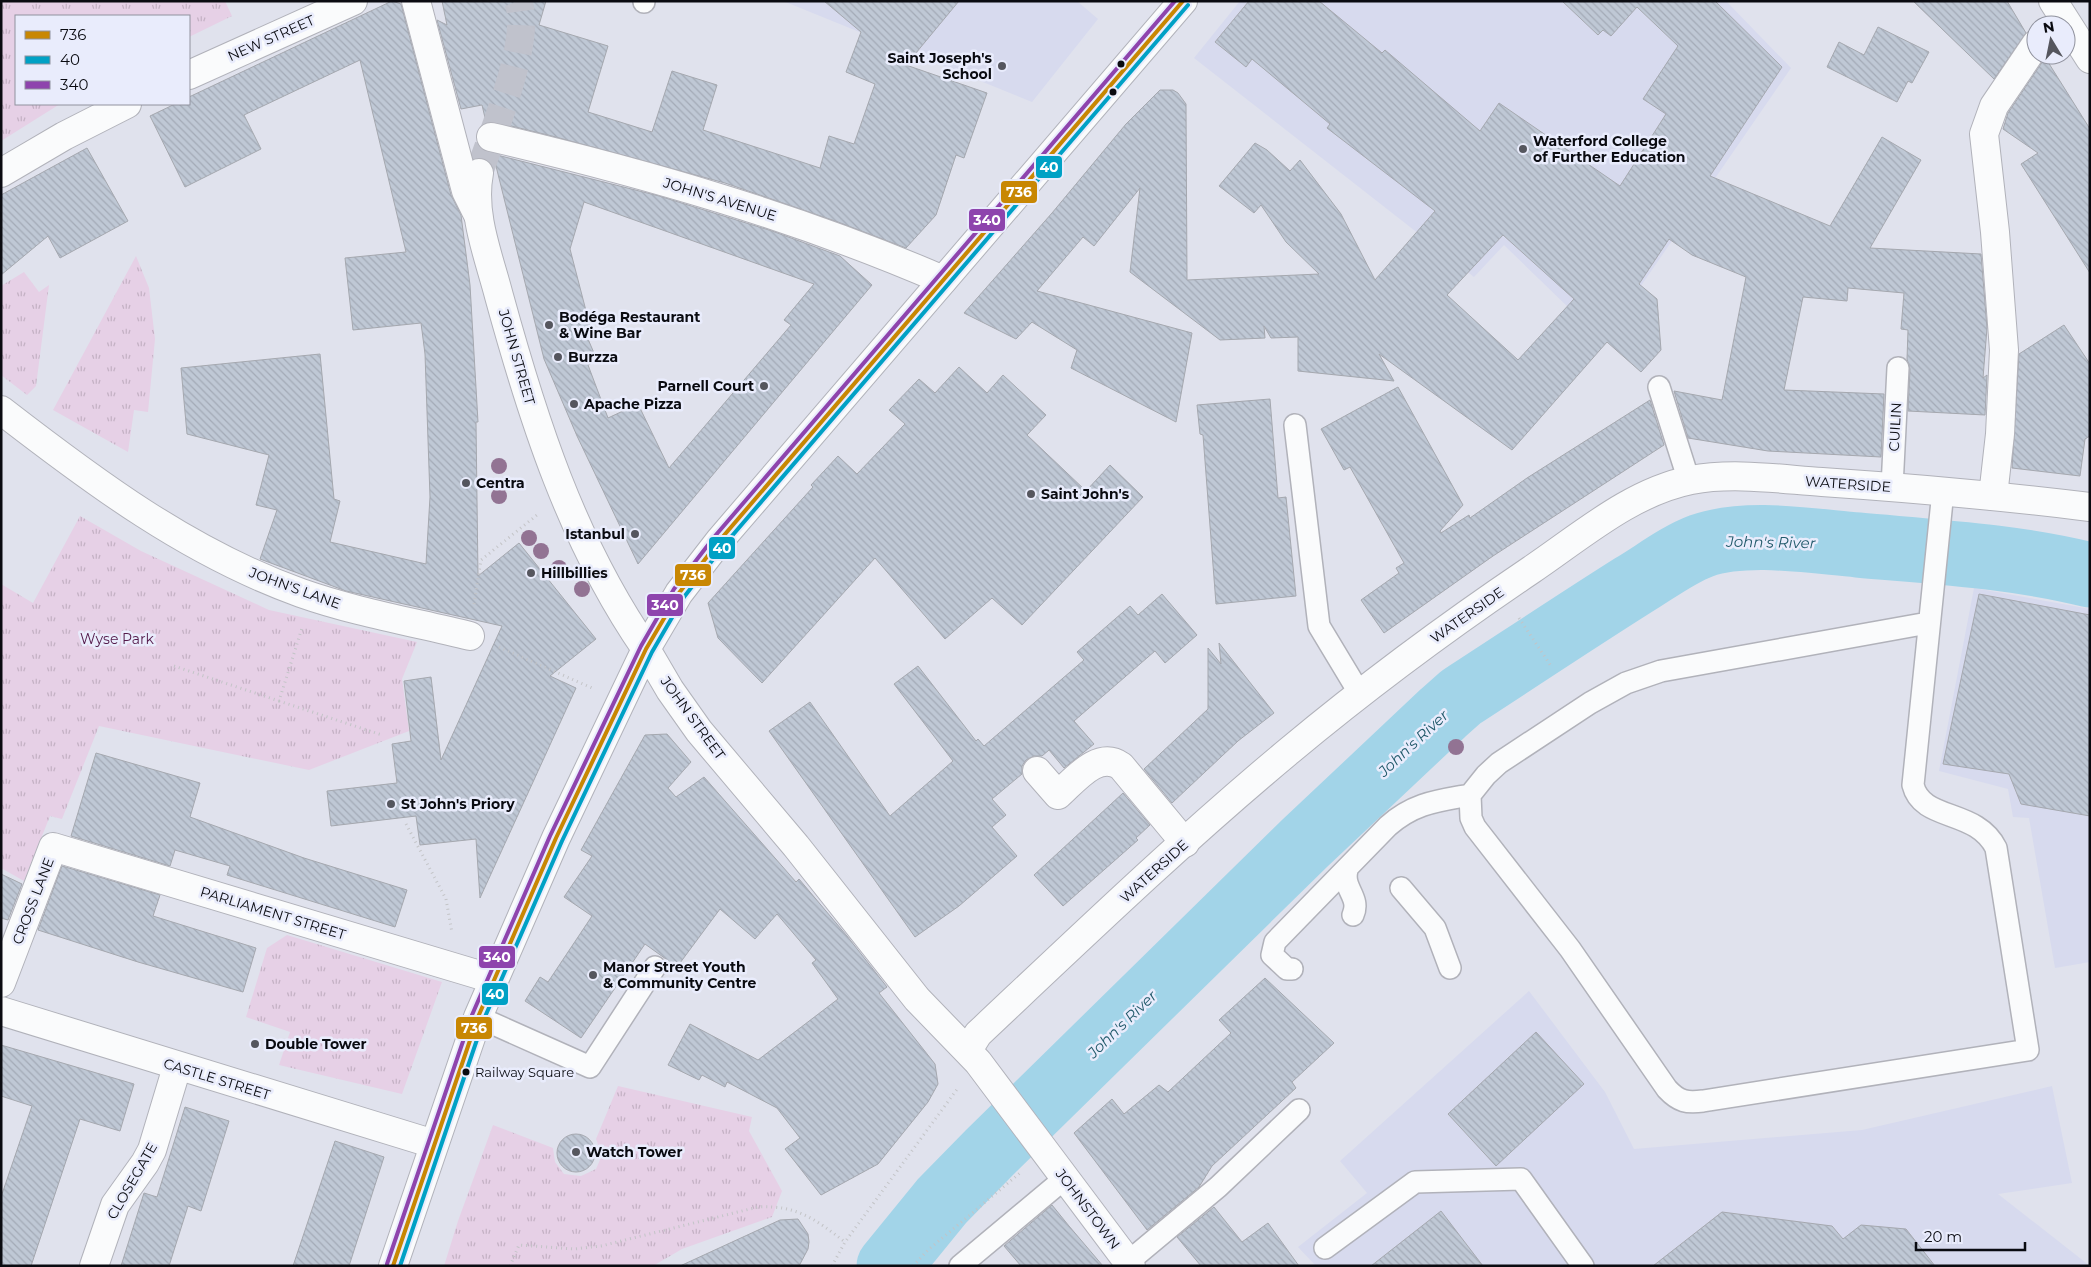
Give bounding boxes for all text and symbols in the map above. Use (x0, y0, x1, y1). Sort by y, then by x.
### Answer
street label: NEW STREET (225, 11, 317, 65)
legend (15, 15, 190, 105)
north arrow (2026, 15, 2076, 65)
text: N (2042, 17, 2056, 37)
text: 736 (60, 25, 86, 44)
place label: Saint Joseph's School (887, 49, 993, 83)
text: 40 (60, 50, 80, 69)
unlabelled marker (1116, 59, 1126, 69)
marker: Saint Joseph's School (996, 60, 1008, 72)
text: 340 (60, 75, 88, 94)
unlabelled marker (1108, 87, 1118, 97)
place label: Waterford College of Further Education (1533, 132, 1686, 166)
marker: Waterford College of Further Education (1517, 143, 1529, 155)
line badge: 40 (1035, 155, 1063, 179)
text: 40 (1039, 158, 1059, 176)
street label: JOHN'S AVENUE (660, 173, 779, 225)
line badge: 736 (1000, 180, 1038, 204)
text: 736 (1006, 183, 1032, 201)
line badge: 340 (968, 208, 1006, 232)
text: 340 (972, 211, 1001, 229)
street label: JOHN STREET (494, 306, 539, 407)
place label: Bodéga Restaurant & Wine Bar (559, 308, 700, 342)
marker: Bodéga Restaurant & Wine Bar (543, 319, 555, 331)
place label: Burzza (568, 348, 618, 366)
marker: Burzza (552, 351, 564, 363)
place label: Parnell Court (657, 377, 754, 395)
marker: Parnell Court (758, 380, 770, 392)
place label: Apache Pizza (583, 395, 682, 413)
marker: Apache Pizza (568, 398, 580, 410)
street label: CUILIN (1885, 402, 1905, 452)
street label: WATERSIDE (1805, 472, 1891, 496)
place label: Centra (476, 474, 525, 492)
marker: Centra (460, 477, 472, 489)
place label: Saint John's (1041, 485, 1130, 503)
marker: Saint John's (1025, 488, 1037, 500)
place label: Istanbul (565, 525, 625, 543)
marker: Istanbul (629, 528, 641, 540)
water label: John's River (1725, 532, 1817, 552)
line badge: 40 (708, 536, 736, 560)
text: 40 (712, 539, 732, 557)
street label: JOHN'S LANE (246, 563, 343, 613)
line badge: 736 (674, 563, 712, 587)
place label: Hillbillies (541, 564, 608, 582)
text: 736 (680, 566, 706, 584)
marker: Hillbillies (525, 567, 537, 579)
street label: WATERSIDE (1427, 583, 1507, 647)
line badge: 340 (646, 593, 684, 617)
text: 340 (650, 596, 679, 614)
park label: Wyse Park (80, 630, 155, 648)
street label: JOHN STREET (656, 672, 729, 763)
water label: John's River (1373, 705, 1453, 781)
place label: St John's Priory (401, 795, 515, 813)
marker: St John's Priory (385, 798, 397, 810)
street label: WATERSIDE (1116, 836, 1192, 906)
street label: CROSS LANE (8, 855, 58, 947)
street label: PARLIAMENT STREET (198, 882, 348, 944)
line badge: 340 (478, 945, 516, 969)
text: 340 (482, 948, 511, 966)
place label: Manor Street Youth & Community Centre (603, 958, 757, 992)
marker: Manor Street Youth & Community Centre (587, 969, 599, 981)
line badge: 40 (481, 982, 509, 1006)
text: 40 (485, 985, 505, 1003)
water label: John's River (1083, 986, 1161, 1063)
line badge: 736 (455, 1016, 493, 1040)
text: 736 (461, 1019, 487, 1037)
place label: Double Tower (265, 1035, 367, 1053)
marker: Double Tower (249, 1038, 261, 1050)
street label: CASTLE STREET (161, 1054, 273, 1104)
place label: Railway Square (475, 1064, 574, 1080)
marker: Railway Square (461, 1067, 471, 1077)
street label: CLOSEGATE (103, 1139, 161, 1223)
place label: Watch Tower (586, 1143, 682, 1161)
marker: Watch Tower (570, 1146, 582, 1158)
street label: JOHNSTOWN (1051, 1164, 1124, 1253)
scale bar (1916, 1220, 2025, 1252)
text: 20 m (1924, 1227, 1962, 1246)

